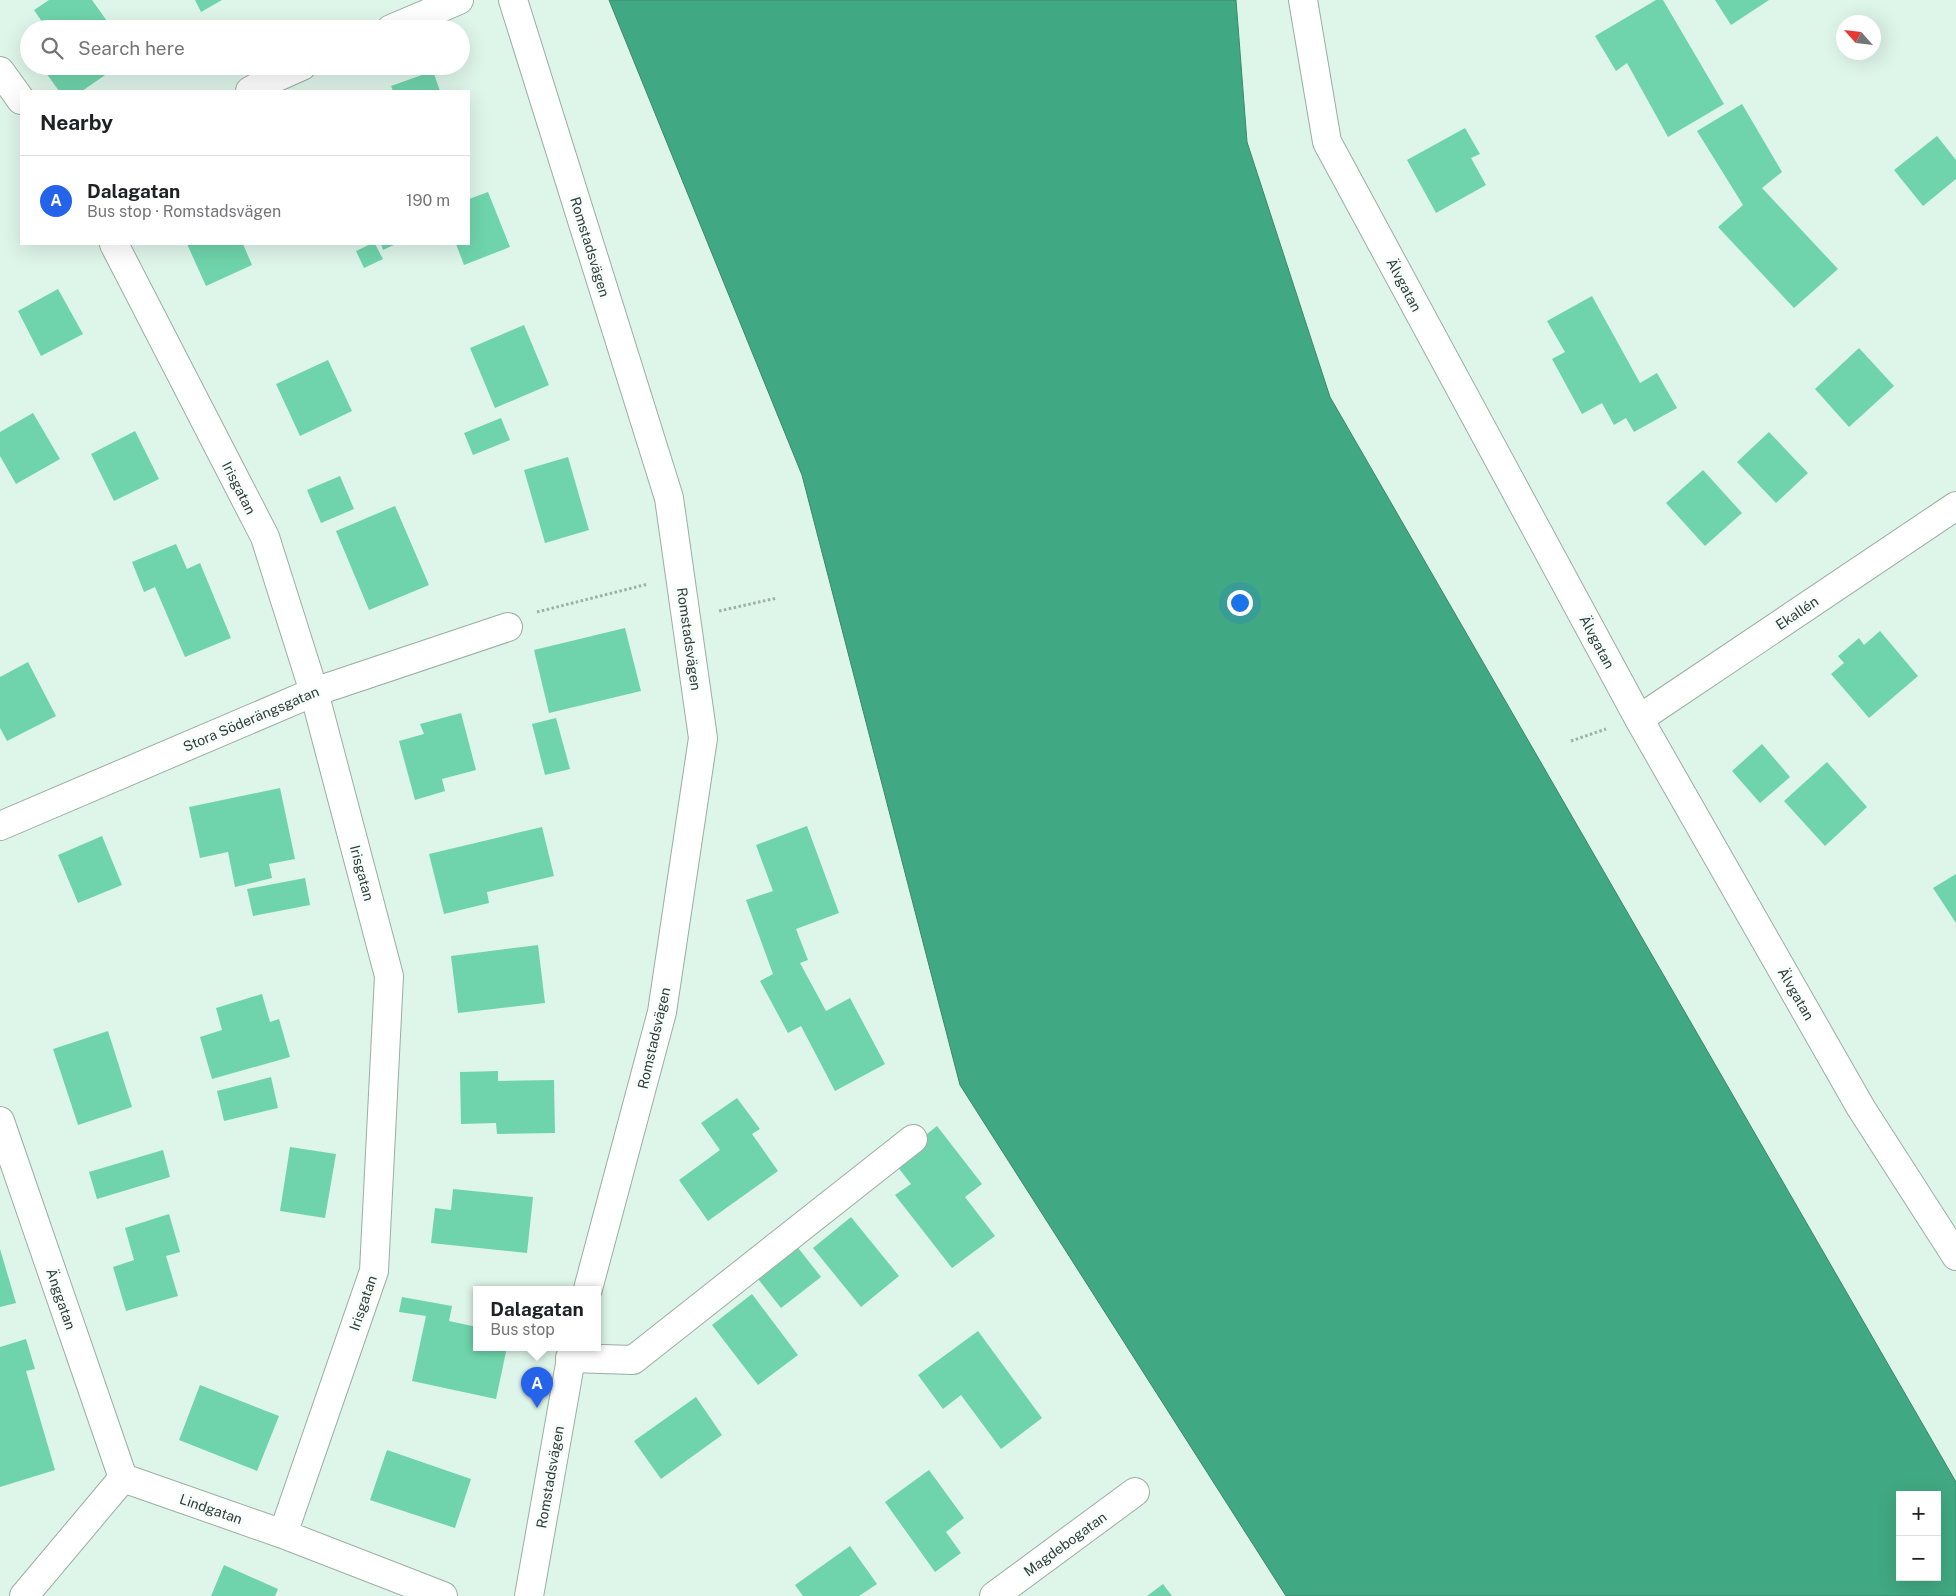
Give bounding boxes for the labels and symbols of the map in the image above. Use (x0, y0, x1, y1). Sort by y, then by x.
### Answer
north arrow (1836, 15, 1881, 60)
street label: Romstadsvägen (567, 195, 613, 299)
street label: Älvgatan (1383, 255, 1426, 314)
street label: Irisgatan (219, 459, 259, 517)
street label: Romstadsvägen (674, 586, 704, 692)
your location (1227, 590, 1253, 616)
street label: Ekallén (1773, 593, 1821, 633)
street label: Älvgatan (1576, 612, 1619, 671)
street label: Stora Söderängsgatan (181, 683, 321, 755)
street label: Irisgatan (347, 843, 377, 903)
street label: Älvgatan (1775, 964, 1819, 1023)
street label: Romstadsvägen (635, 986, 673, 1090)
street label: Änggatan (43, 1266, 81, 1332)
street label: Irisgatan (346, 1273, 380, 1333)
pin: A (521, 1367, 553, 1408)
street label: Romstadsvägen (533, 1424, 567, 1530)
street label: Lindgatan (178, 1491, 244, 1527)
street label: Magdebogatan (1021, 1509, 1109, 1579)

